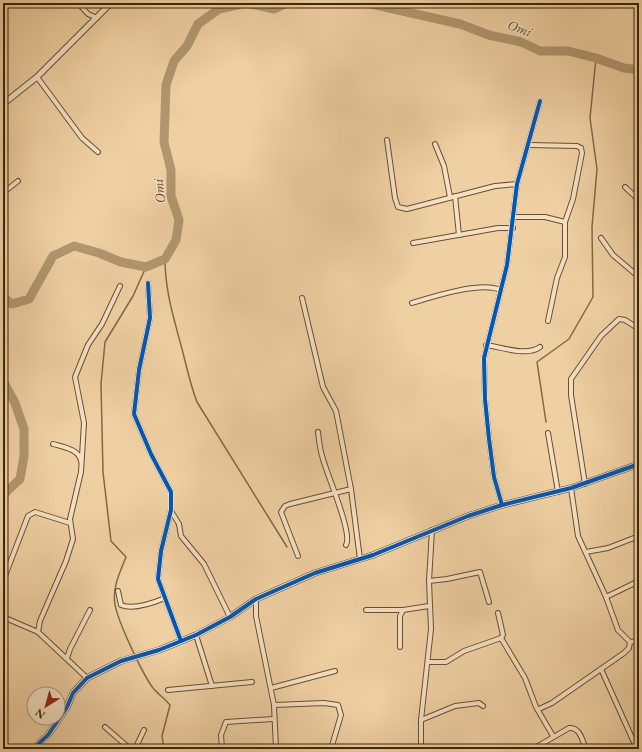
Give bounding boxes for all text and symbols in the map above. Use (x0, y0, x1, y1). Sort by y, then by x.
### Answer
water label: Omi (505, 15, 536, 41)
water label: Omi (148, 177, 169, 204)
north arrow (26, 686, 66, 726)
text: N (32, 706, 48, 722)

